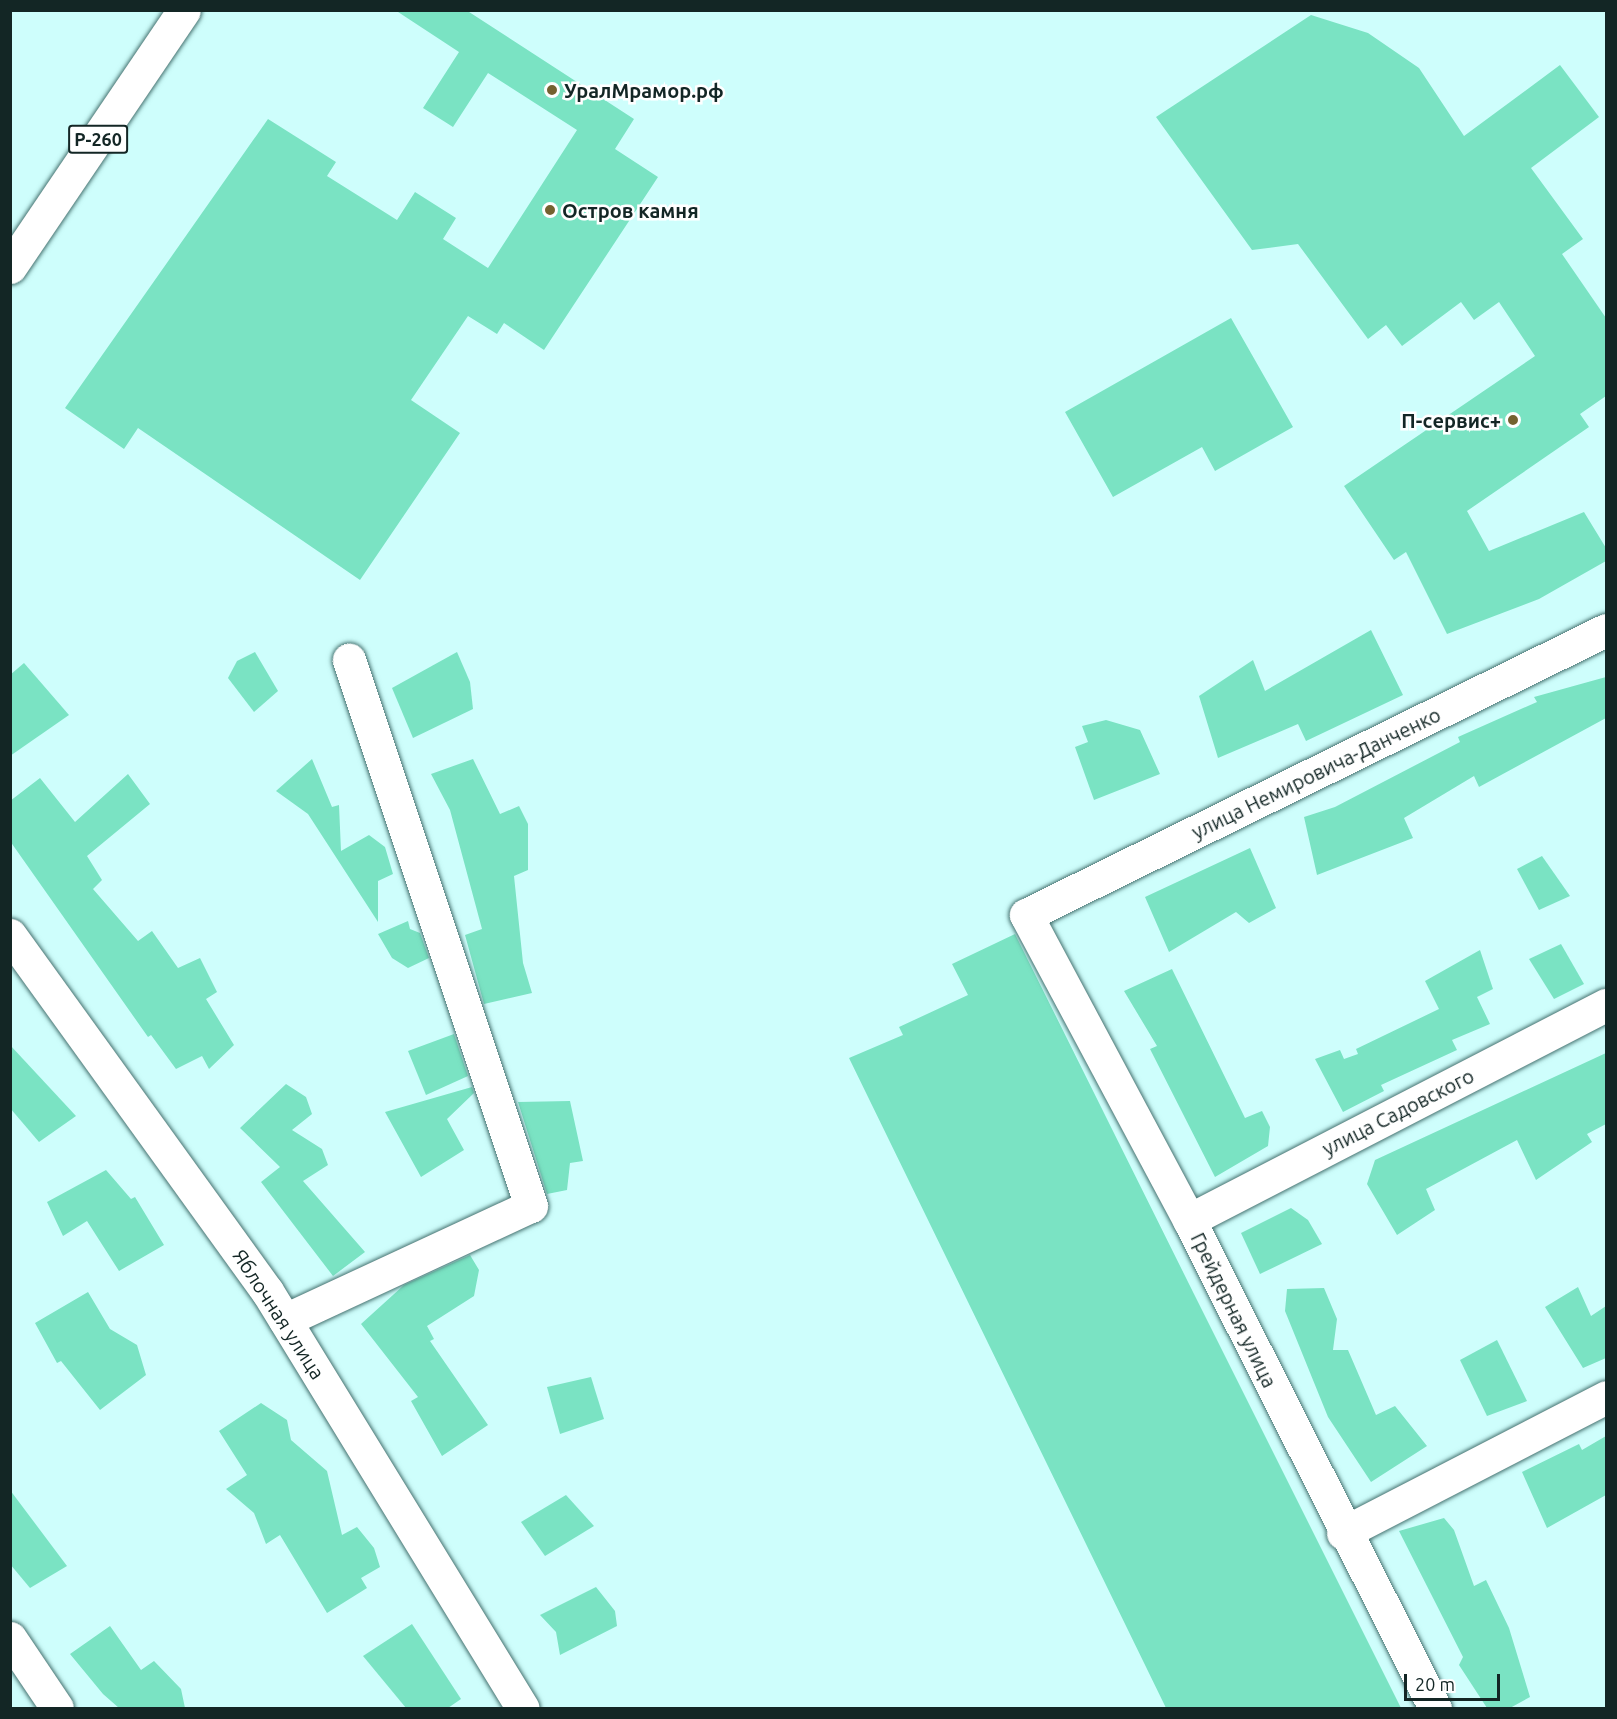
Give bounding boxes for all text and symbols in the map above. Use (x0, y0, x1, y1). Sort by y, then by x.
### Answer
place label: УралМрамор.рф (564, 78, 724, 102)
marker: УралМрамор.рф (545, 83, 559, 97)
road number: Р-260 (68, 124, 128, 154)
place label: Остров камня (562, 198, 699, 222)
marker: Остров камня (543, 203, 557, 217)
place label: П-сервис+ (1401, 408, 1501, 432)
marker: П-сервис+ (1506, 413, 1520, 427)
street label: улица Немировича-Данченко (1188, 702, 1444, 844)
street label: улица Садовского (1318, 1063, 1478, 1161)
street label: Грейдерная улица (1186, 1229, 1282, 1391)
street label: Яблочная улица (228, 1245, 330, 1383)
scale bar (1407, 1662, 1503, 1700)
text: 20 m (1415, 1674, 1455, 1694)

